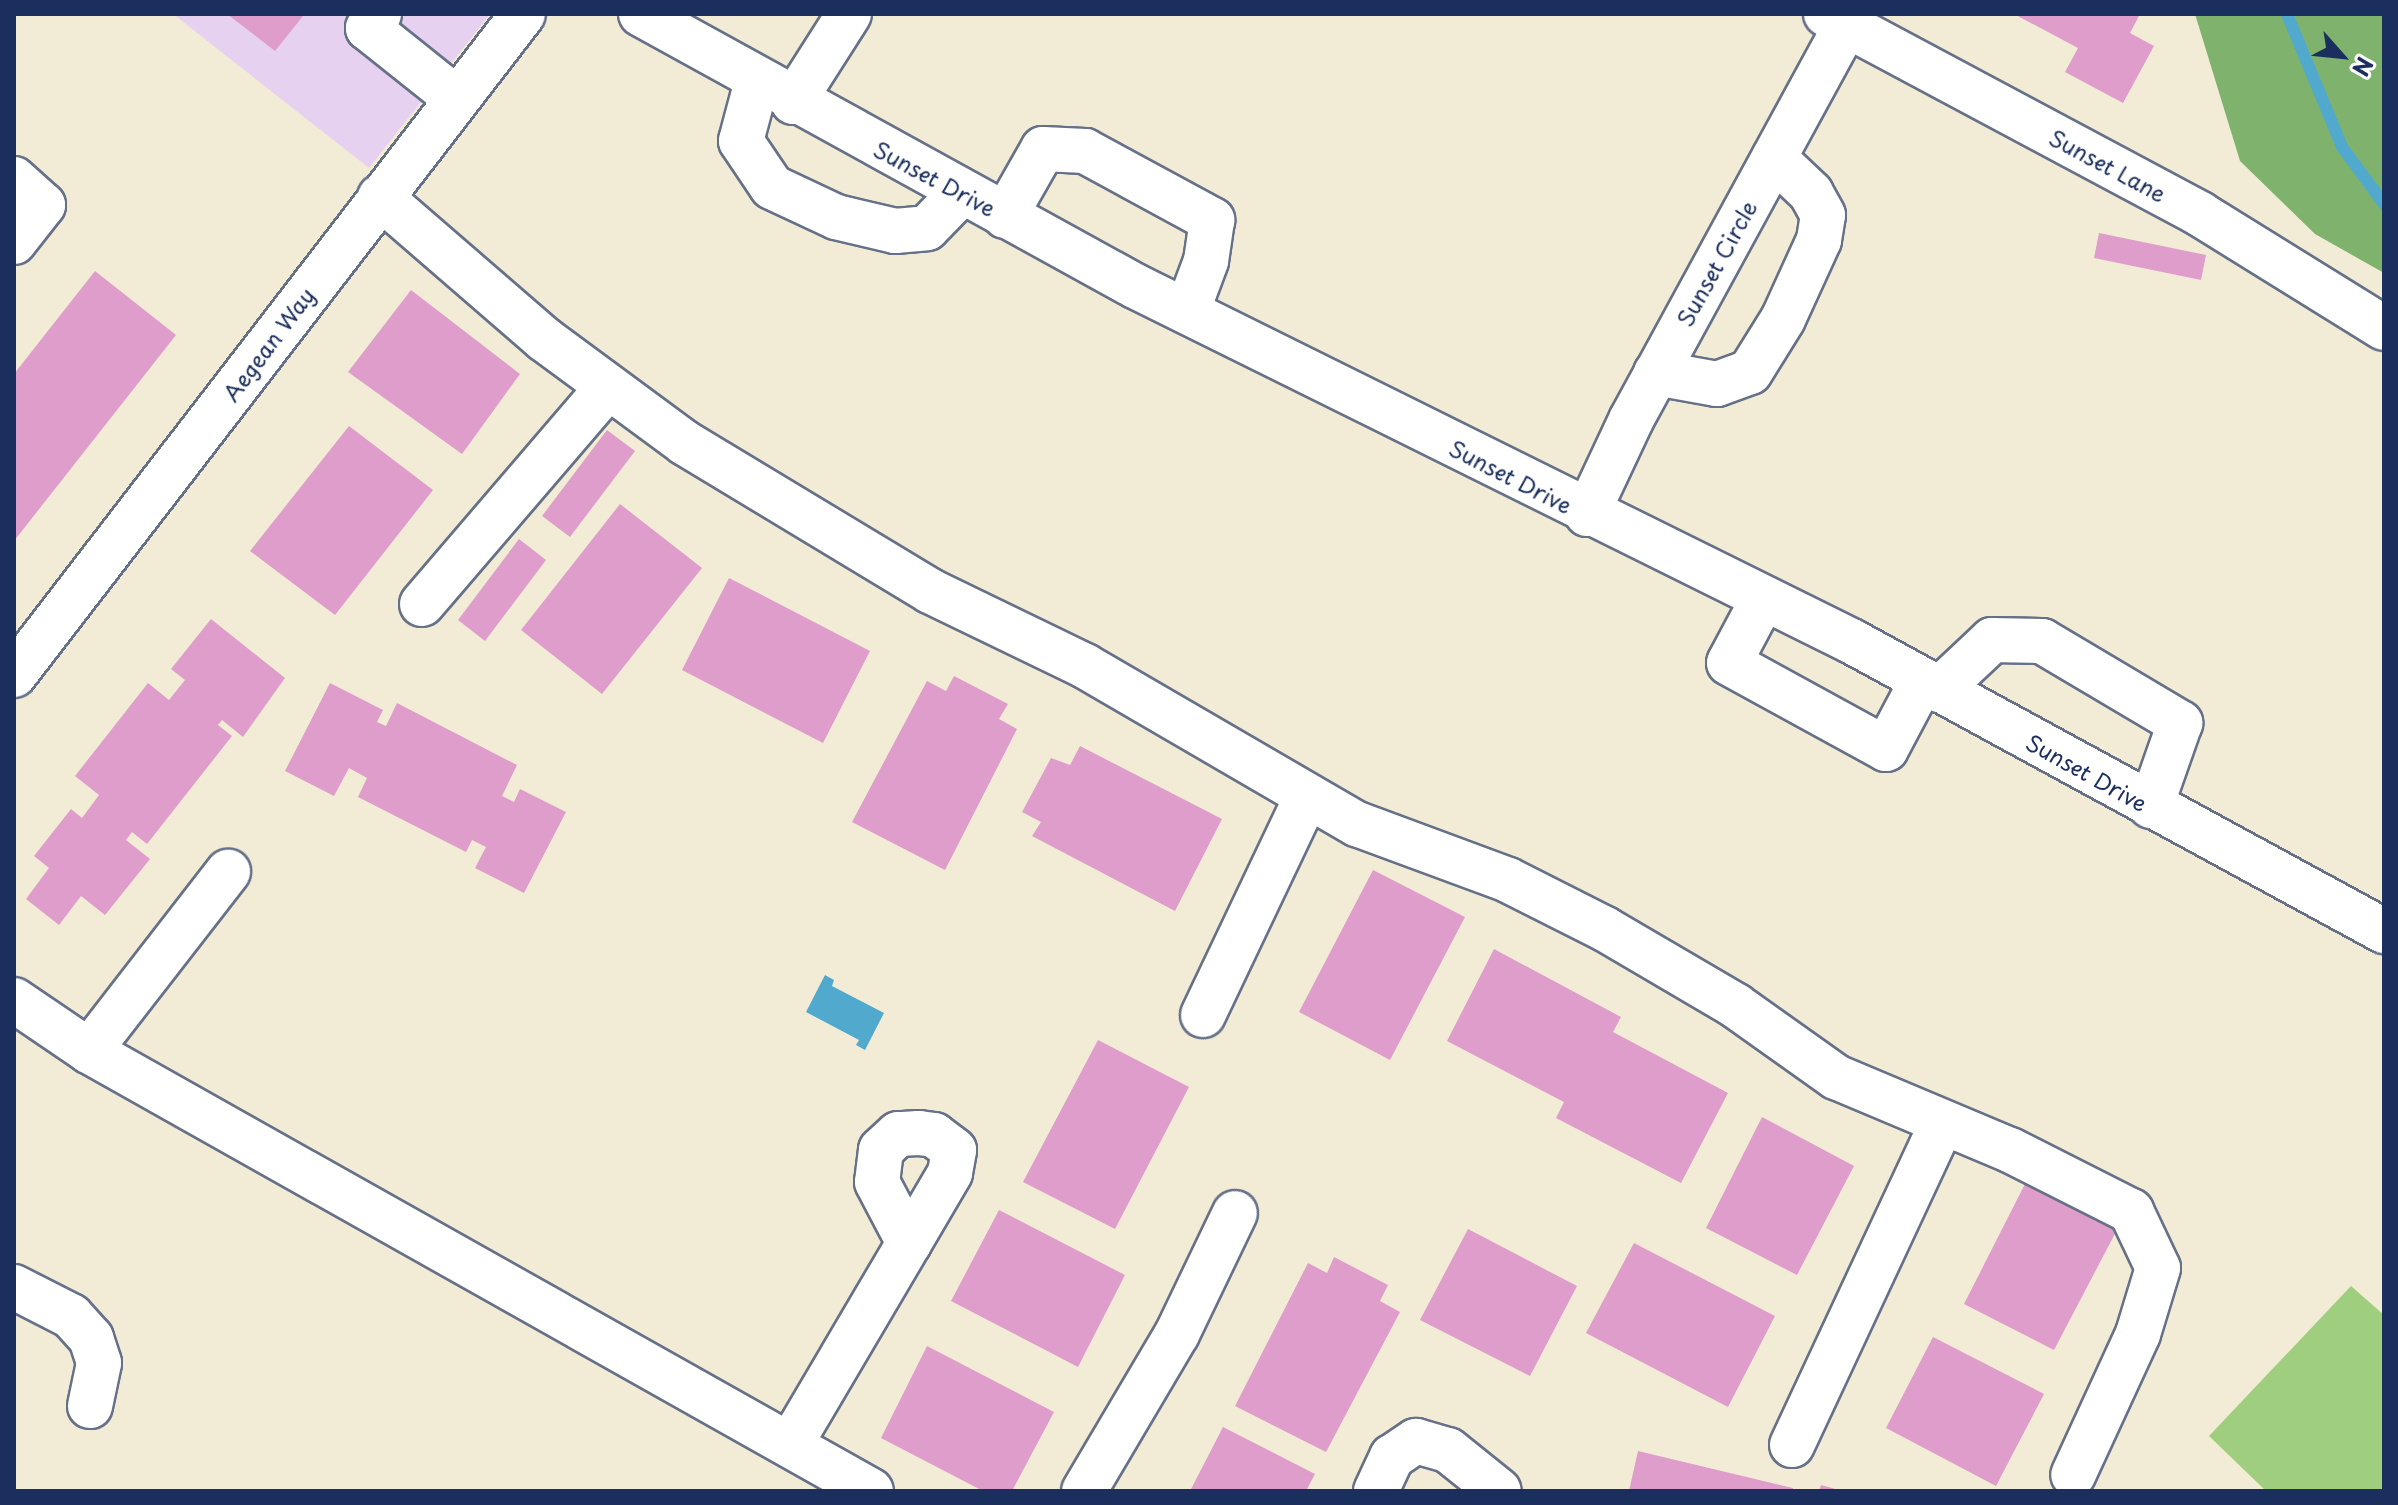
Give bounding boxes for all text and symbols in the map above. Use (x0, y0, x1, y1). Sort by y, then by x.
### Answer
north arrow (2302, 16, 2382, 96)
text: N (2345, 52, 2382, 82)
street label: Sunset Lane (2044, 123, 2172, 207)
street label: Sunset Drive (869, 135, 1001, 221)
street label: Sunset Circle (1670, 195, 1762, 331)
street label: Aegean Way (217, 282, 319, 406)
street label: Sunset Drive (1445, 434, 1577, 518)
street label: Sunset Drive (2021, 728, 2153, 816)

